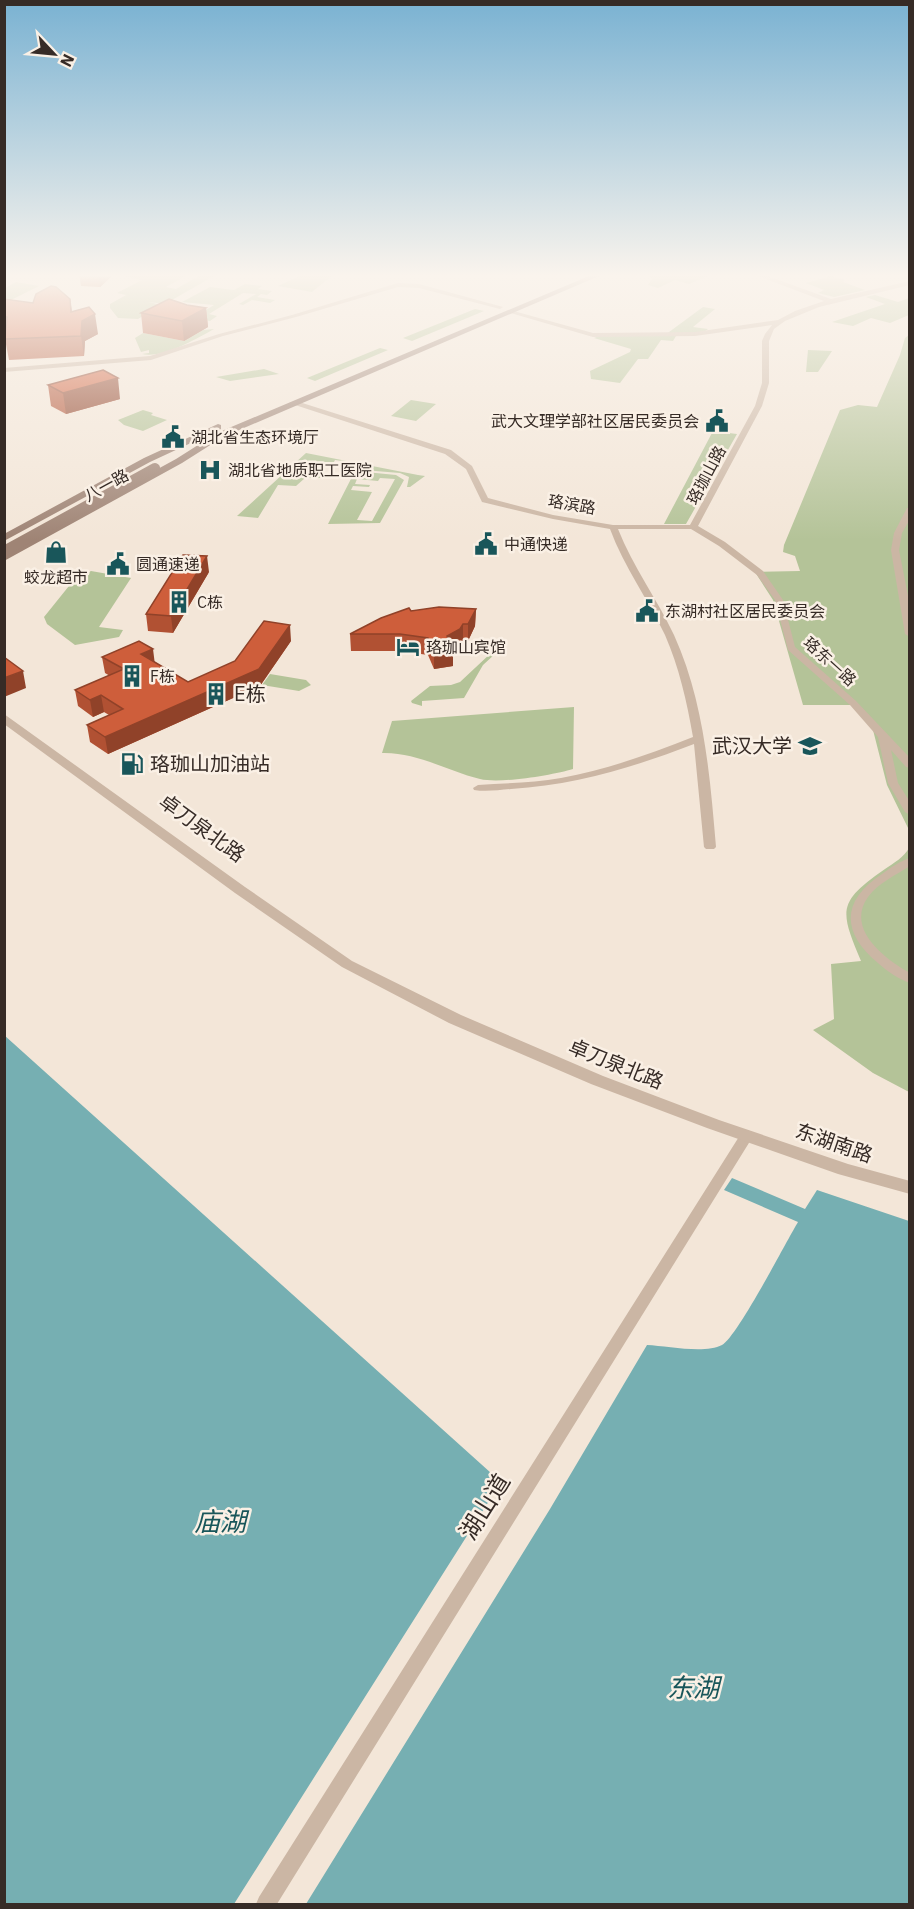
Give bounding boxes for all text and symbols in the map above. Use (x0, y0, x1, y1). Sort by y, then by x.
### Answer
north arrow (24, 24, 84, 84)
text: N (56, 51, 79, 70)
public building icon: 武大文理学部社区居民委员会 (704, 408, 730, 434)
place label: 武大文理学部社区居民委员会 (491, 411, 699, 431)
public building icon: 湖北省生态环境厅 (160, 424, 186, 450)
place label: 湖北省生态环境厅 (191, 427, 319, 447)
street label: 珞珈山路 (682, 442, 730, 508)
hospital icon: 湖北省地质职工医院 (197, 457, 223, 483)
place label: 湖北省地质职工医院 (228, 460, 372, 480)
street label: 八一路 (80, 465, 132, 505)
street label: 珞滨路 (547, 490, 597, 518)
public building icon: 中通快递 (473, 531, 499, 557)
place label: 中通快递 (504, 534, 568, 554)
shop icon: 蛟龙超市 (43, 539, 69, 565)
public building icon: 圆通速递 (105, 551, 131, 577)
place label: 圆通速递 (136, 554, 200, 574)
place label: 蛟龙超市 (24, 567, 88, 587)
building icon: C栋 (166, 589, 192, 615)
place label: C栋 (197, 592, 223, 612)
public building icon: 东湖村社区居民委员会 (634, 598, 660, 624)
place label: 东湖村社区居民委员会 (665, 601, 825, 621)
street label: 珞东一路 (800, 632, 860, 690)
hotel icon: 珞珈山宾馆 (395, 634, 421, 660)
place label: 珞珈山宾馆 (426, 637, 506, 657)
building icon: F栋 (119, 663, 145, 689)
place label: F栋 (150, 666, 175, 686)
place label: E栋 (234, 680, 266, 707)
building icon: E栋 (203, 681, 229, 707)
place label: 武汉大学 (712, 732, 792, 759)
school or university icon: 武汉大学 (797, 733, 823, 759)
place label: 珞珈山加油站 (150, 750, 270, 777)
fuel station icon: 珞珈山加油站 (119, 751, 145, 777)
street label: 卓刀泉北路 (154, 787, 251, 868)
street label: 卓刀泉北路 (565, 1032, 668, 1095)
street label: 东湖南路 (792, 1117, 876, 1168)
street label: 湖山道 (452, 1467, 517, 1545)
water label: 庙湖 (194, 1504, 250, 1538)
water label: 东湖 (667, 1670, 723, 1704)

